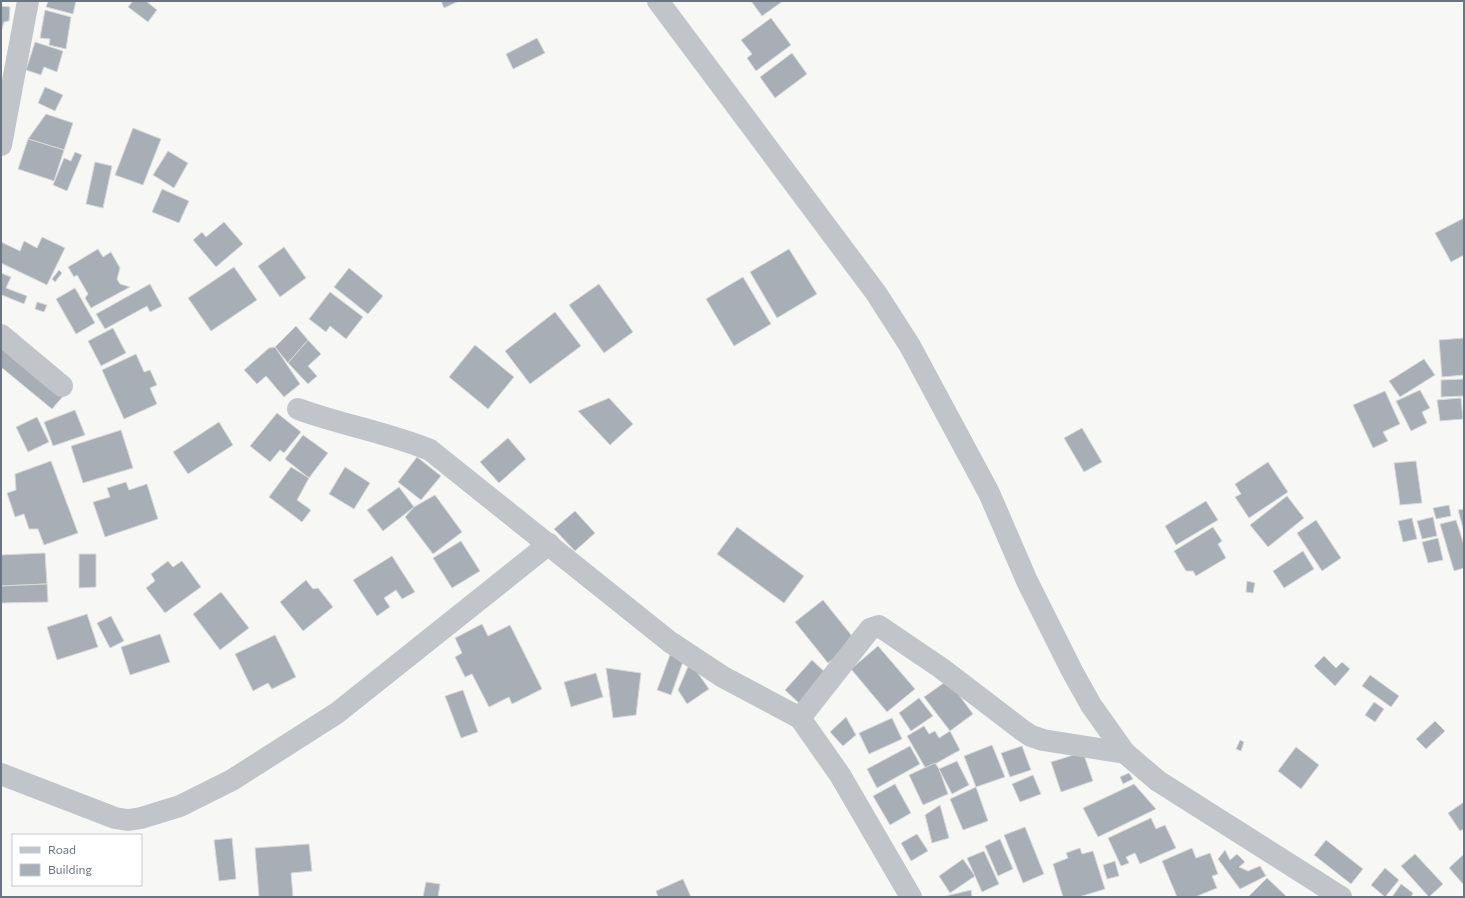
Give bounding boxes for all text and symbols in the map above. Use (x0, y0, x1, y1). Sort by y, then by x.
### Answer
legend (12, 834, 142, 886)
text: Road (48, 842, 76, 856)
text: Building (48, 862, 92, 876)

